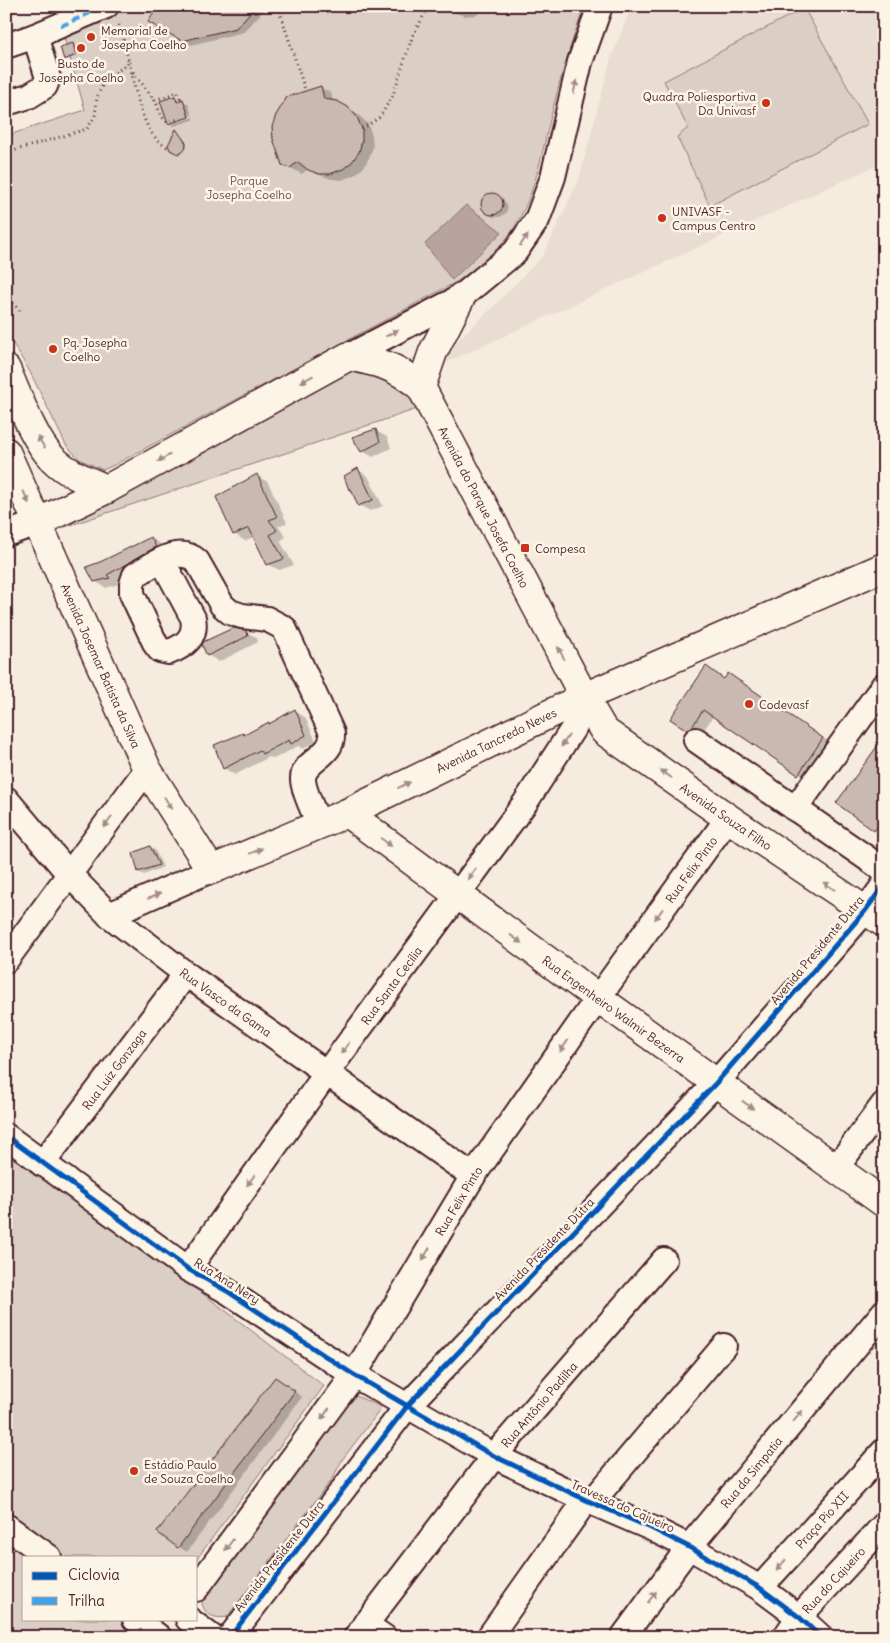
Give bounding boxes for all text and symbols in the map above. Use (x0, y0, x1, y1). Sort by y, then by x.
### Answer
place label: Memorial de Josepha Coelho (101, 23, 187, 52)
marker: Memorial de Josepha Coelho (85, 31, 97, 43)
marker: Busto de Josepha Coelho (75, 42, 87, 54)
place label: Busto de Josepha Coelho (38, 56, 124, 85)
one-way arrow (571, 79, 579, 94)
place label: Quadra Poliesportiva Da Univasf (643, 89, 757, 118)
marker: Quadra Poliesportiva Da Univasf (760, 97, 772, 109)
park label: Parque Josepha Coelho (206, 173, 292, 202)
place label: UNIVASF - Campus Centro (672, 204, 756, 233)
marker: UNIVASF - Campus Centro (656, 212, 668, 224)
one-way arrow (519, 233, 529, 247)
one-way arrow (385, 329, 400, 337)
place label: Pq. Josepha Coelho (63, 335, 127, 364)
marker: Pq. Josepha Coelho (47, 343, 59, 355)
one-way arrow (299, 375, 314, 383)
street label: Avenida do Parque Josefa Coelho (436, 424, 533, 590)
one-way arrow (36, 435, 46, 448)
one-way arrow (158, 453, 171, 462)
one-way arrow (22, 490, 30, 504)
place label: Compesa (535, 541, 586, 556)
marker: Compesa (519, 542, 531, 554)
street label: Avenida Josemar Batista da Silva (58, 581, 144, 751)
one-way arrow (557, 646, 565, 661)
place label: Codevasf (759, 697, 810, 712)
marker: Codevasf (743, 698, 755, 710)
street label: Avenida Tancredo Neves (434, 704, 559, 776)
one-way arrow (560, 734, 570, 748)
one-way arrow (659, 769, 673, 779)
street label: Avenida Souza Filho (677, 779, 775, 853)
one-way arrow (397, 780, 412, 789)
one-way arrow (163, 796, 173, 809)
one-way arrow (103, 815, 113, 829)
street label: Rua Felix Pinto (662, 833, 720, 906)
one-way arrow (379, 837, 393, 847)
one-way arrow (249, 846, 263, 854)
one-way arrow (467, 867, 477, 881)
one-way arrow (822, 881, 835, 891)
one-way arrow (147, 891, 161, 899)
street label: Avenida Presidente Dutra (767, 892, 867, 1007)
one-way arrow (654, 907, 664, 921)
one-way arrow (510, 933, 523, 943)
street label: Rua Santa Cecília (357, 943, 425, 1027)
street label: Rua Engenheiro Walmir Bezerra (539, 952, 688, 1066)
street label: Rua Vasco da Gama (177, 965, 275, 1040)
street label: Rua Luiz Gonzaga (78, 1026, 149, 1112)
one-way arrow (559, 1039, 569, 1053)
one-way arrow (340, 1041, 350, 1055)
one-way arrow (741, 1100, 754, 1110)
street label: Rua Felix Pinto (432, 1163, 485, 1238)
one-way arrow (246, 1173, 256, 1187)
street label: Avenida Presidente Dutra (491, 1194, 597, 1304)
one-way arrow (422, 1248, 431, 1261)
street label: Rua Ana Nery (191, 1255, 263, 1307)
street label: Rua Antônio Padilha (497, 1358, 580, 1450)
one-way arrow (320, 1407, 330, 1421)
one-way arrow (792, 1410, 803, 1423)
street label: Rua da Simpatia (717, 1433, 785, 1511)
place label: Estádio Paulo de Souza Coelho (144, 1457, 234, 1486)
marker: Estádio Paulo de Souza Coelho (128, 1465, 140, 1477)
street label: Travessa do Cajueiro (569, 1476, 677, 1536)
street label: Praça Pio XII (792, 1488, 851, 1552)
street label: Avenida Presidente Dutra (231, 1497, 327, 1615)
one-way arrow (224, 1538, 234, 1552)
street label: Rua do Cajueiro (799, 1543, 868, 1616)
legend (22, 1556, 198, 1620)
one-way arrow (775, 1559, 786, 1572)
text: Ciclovia (68, 1565, 120, 1584)
text: Trilha (68, 1591, 105, 1610)
one-way arrow (647, 1591, 657, 1604)

